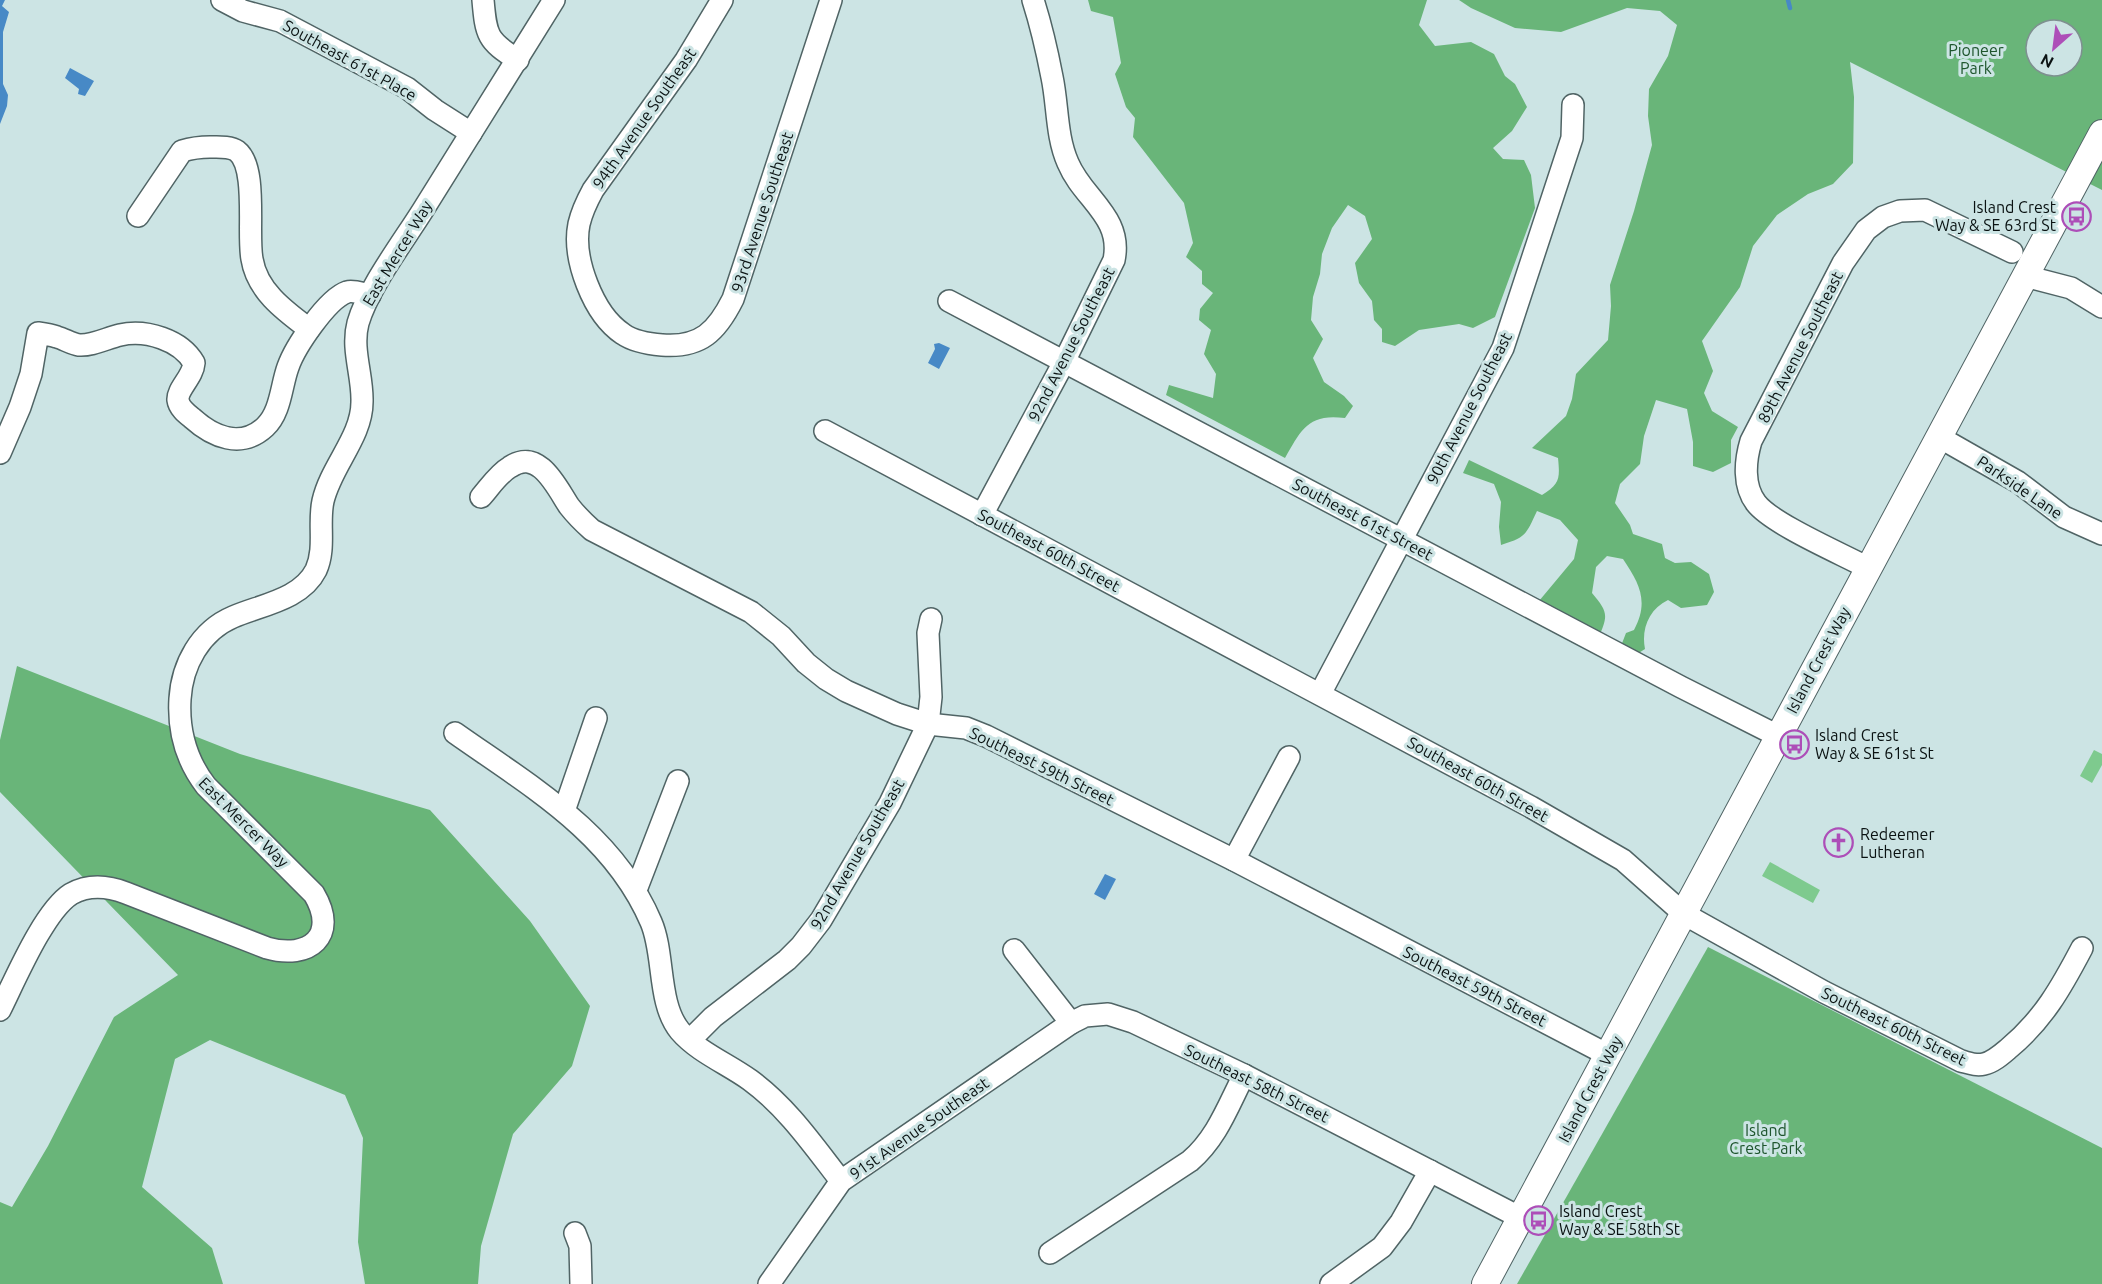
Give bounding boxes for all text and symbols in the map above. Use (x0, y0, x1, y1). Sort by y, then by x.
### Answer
street label: Southeast 61st Place (280, 16, 420, 104)
north arrow (2024, 18, 2084, 78)
park label: Pioneer Park (1948, 41, 2004, 77)
street label: 94th Avenue Southeast (589, 44, 700, 192)
text: N (2037, 50, 2056, 72)
street label: 93rd Avenue Southeast (728, 129, 797, 294)
street label: East Mercer Way (359, 197, 436, 309)
place label: Island Crest Way & SE 63rd St (1935, 198, 2057, 234)
bus stop icon: Island Crest Way & SE 63rd St (2061, 200, 2093, 232)
street label: 92nd Avenue Southeast (1024, 263, 1118, 424)
street label: 89th Avenue Southeast (1754, 268, 1846, 426)
street label: 90th Avenue Southeast (1423, 329, 1515, 487)
street label: Parkside Lane (1974, 452, 2066, 522)
street label: Southeast 61st Street (1290, 474, 1437, 564)
street label: Southeast 60th Street (975, 505, 1124, 595)
street label: Island Crest Way (1782, 604, 1854, 716)
street label: Southeast 59th Street (967, 723, 1118, 809)
place label: Island Crest Way & SE 61st St (1815, 726, 1935, 762)
bus stop icon: Island Crest Way & SE 61st St (1778, 728, 1810, 760)
street label: Southeast 60th Street (1405, 733, 1552, 826)
street label: East Mercer Way (195, 773, 293, 871)
street label: 92nd Avenue Southeast (807, 775, 908, 932)
place label: Redeemer Lutheran (1860, 825, 1935, 861)
church icon: Redeemer Lutheran (1823, 827, 1855, 859)
street label: Southeast 59th Street (1400, 942, 1550, 1030)
street label: Southeast 60th Street (1819, 983, 1970, 1069)
street label: Island Crest Way (1554, 1033, 1626, 1145)
street label: Southeast 58th Street (1182, 1040, 1333, 1126)
street label: 91st Avenue Southeast (846, 1073, 992, 1183)
park label: Island Crest Park (1729, 1121, 1803, 1157)
place label: Island Crest Way & SE 58th St (1559, 1202, 1681, 1238)
bus stop icon: Island Crest Way & SE 58th St (1522, 1204, 1554, 1236)

